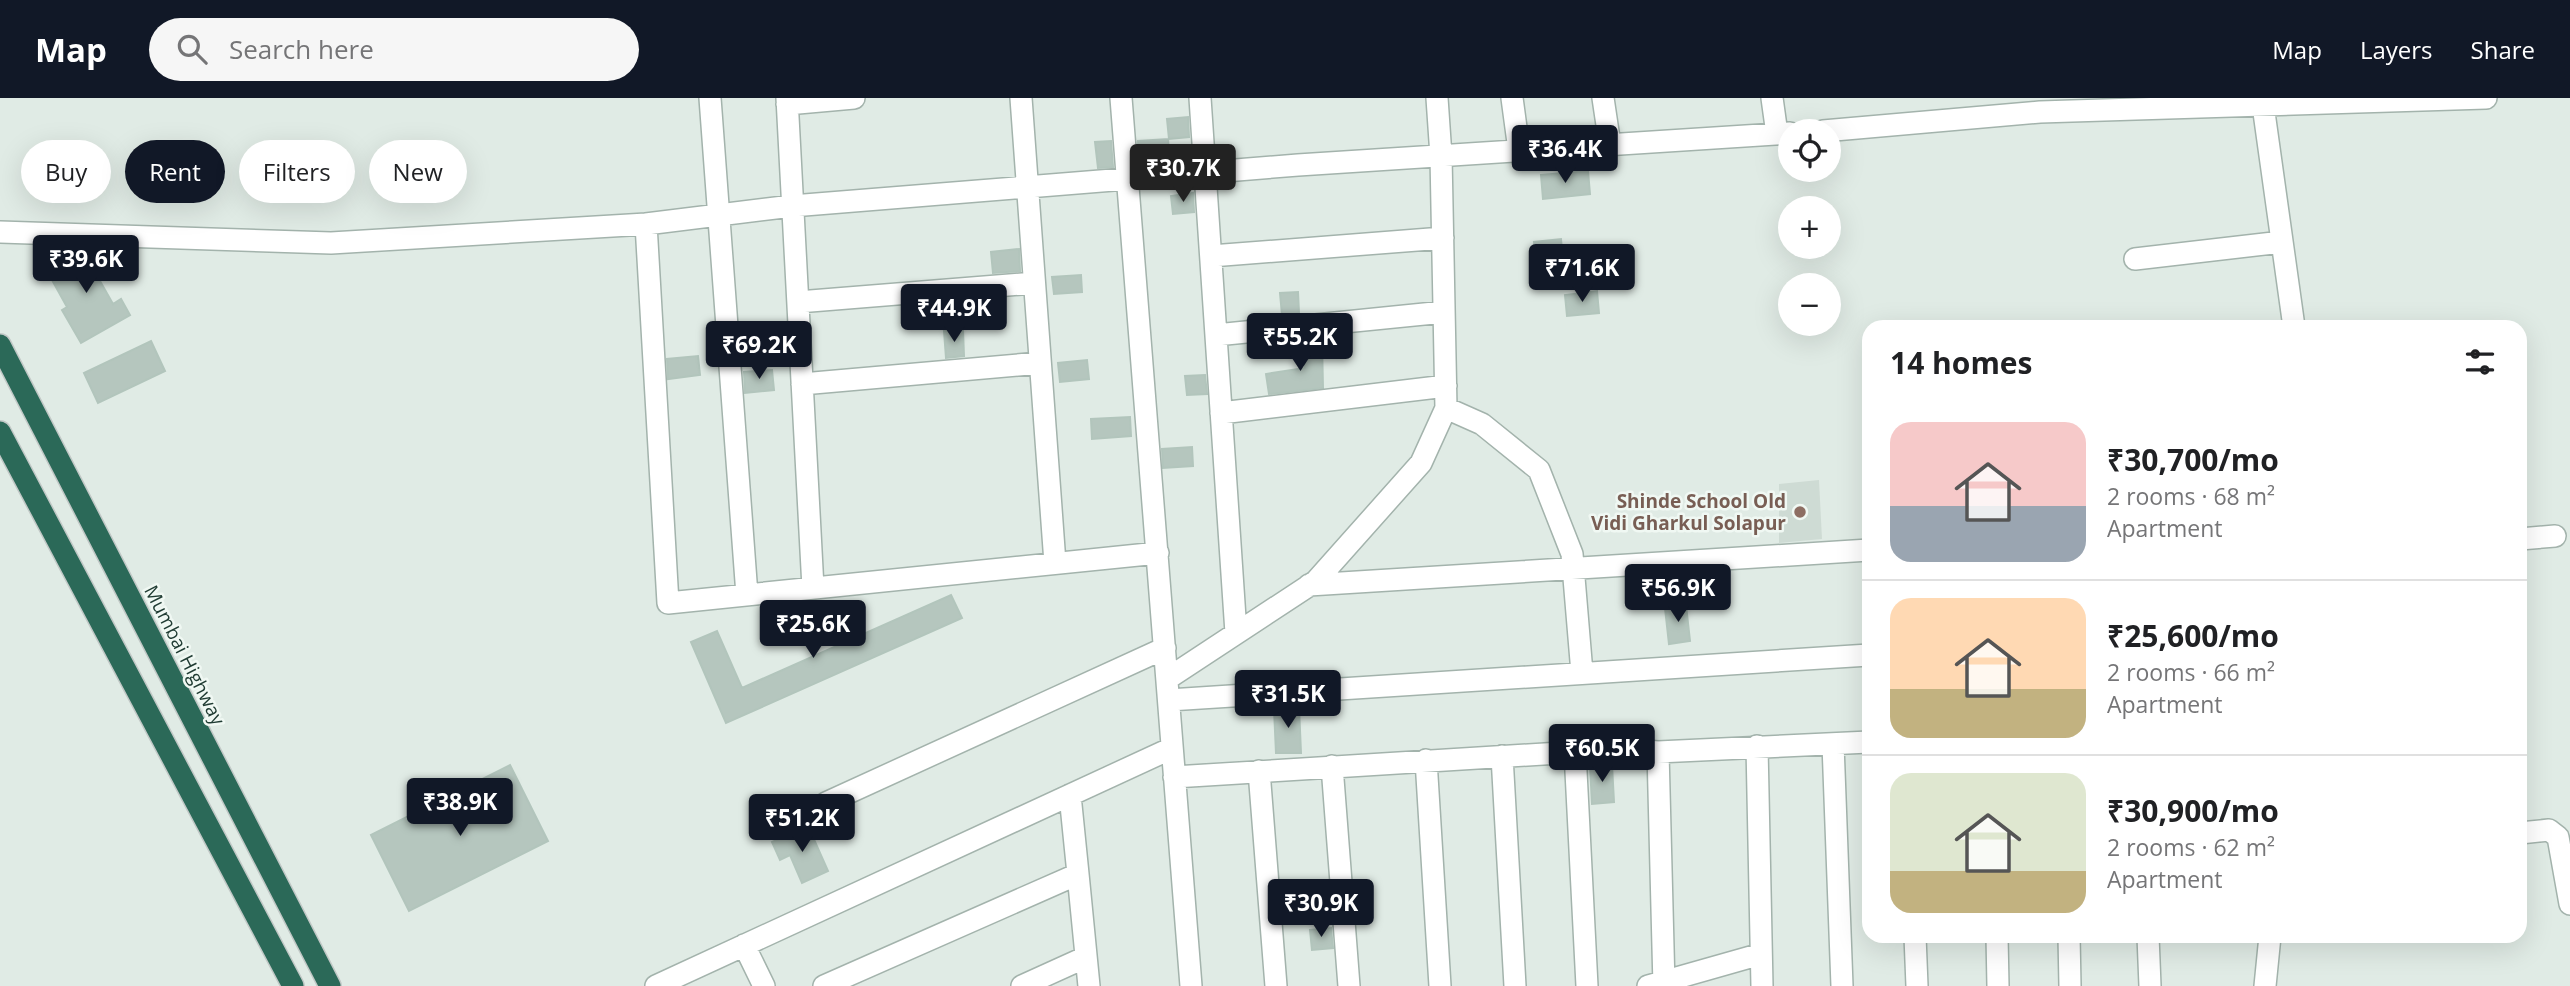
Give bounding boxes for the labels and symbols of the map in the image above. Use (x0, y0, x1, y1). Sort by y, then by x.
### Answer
pin: ₹36.4K (1508, 126, 1622, 185)
pin: ₹30.7K (1126, 144, 1240, 204)
pin: ₹39.6K (29, 236, 143, 295)
pin: ₹71.6K (1525, 244, 1639, 304)
pin: ₹44.9K (897, 285, 1011, 344)
pin: ₹55.2K (1243, 314, 1357, 373)
pin: ₹69.2K (702, 322, 816, 381)
place label: Shinde School Old Vidi Gharkul Solapur (1591, 488, 1786, 536)
marker: Shinde School Old Vidi Gharkul Solapur (1792, 504, 1808, 520)
pin: ₹56.9K (1621, 564, 1735, 624)
street label: Mumbai Highway (138, 581, 232, 730)
pin: ₹25.6K (756, 601, 870, 660)
pin: ₹31.5K (1231, 670, 1345, 730)
pin: ₹60.5K (1545, 724, 1659, 784)
pin: ₹38.9K (403, 778, 517, 838)
pin: ₹51.2K (745, 794, 859, 854)
pin: ₹30.9K (1264, 880, 1378, 939)

